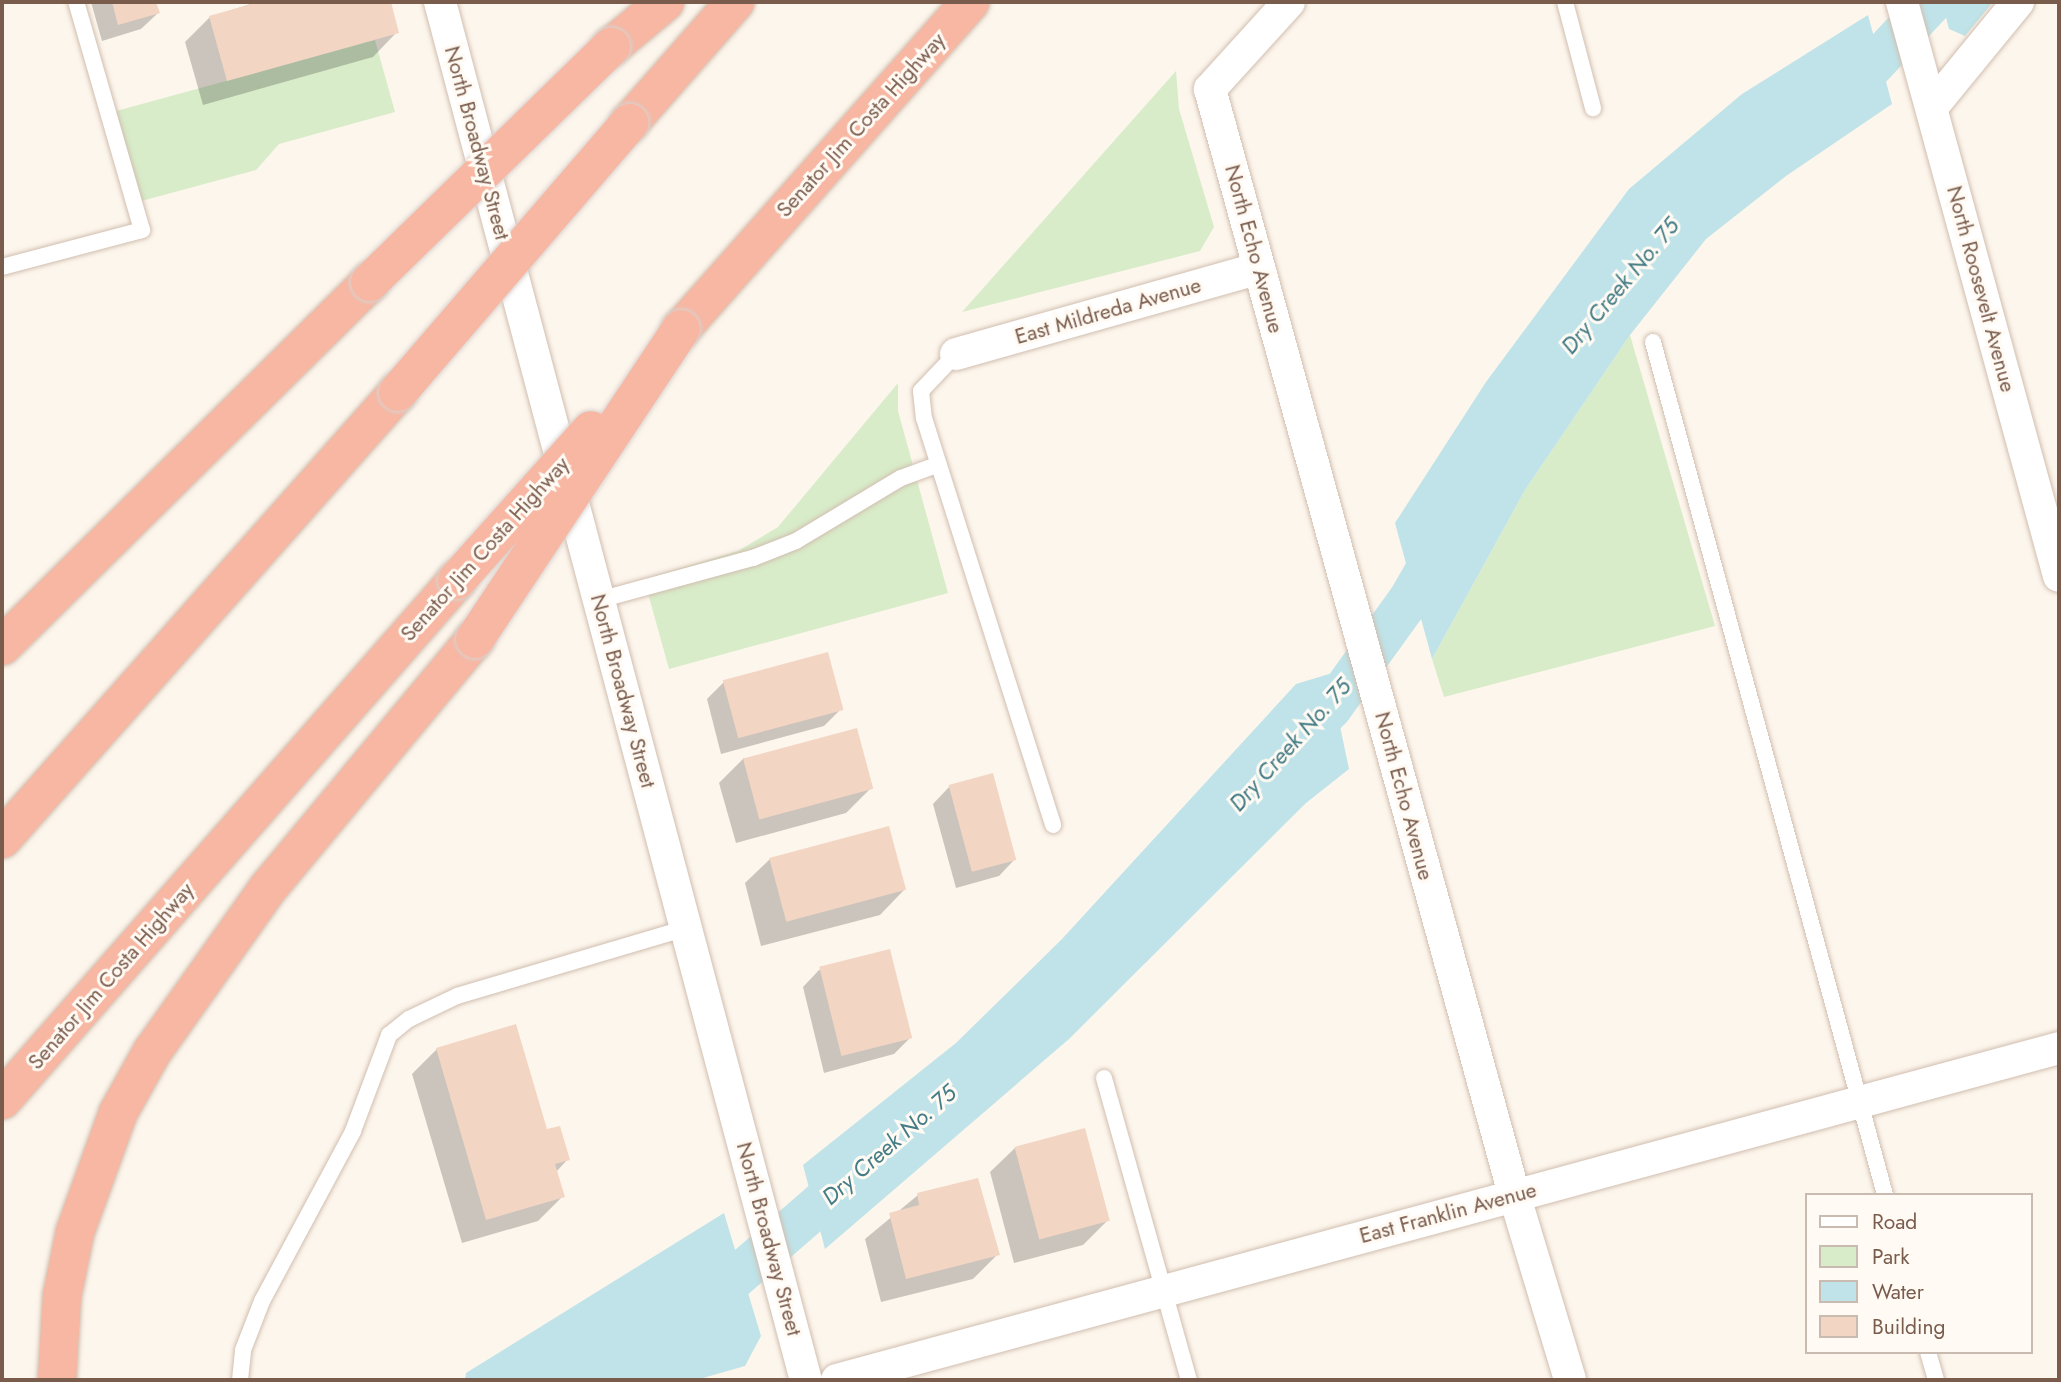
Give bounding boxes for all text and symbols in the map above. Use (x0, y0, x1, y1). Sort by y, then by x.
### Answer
street label: Senator Jim Costa Highway (772, 28, 950, 222)
street label: North Broadway Street (439, 43, 515, 243)
street label: North Echo Avenue (1219, 162, 1289, 336)
street label: North Roosevelt Avenue (1941, 183, 2021, 395)
water label: Dry Creek No. 75 (1555, 212, 1685, 360)
street label: East Mildreda Avenue (1012, 272, 1204, 350)
street label: Senator Jim Costa Highway (396, 452, 574, 646)
street label: North Broadway Street (585, 591, 661, 791)
water label: Dry Creek No. 75 (1223, 673, 1357, 817)
street label: North Echo Avenue (1369, 709, 1439, 883)
street label: Senator Jim Costa Highway (23, 877, 199, 1075)
water label: Dry Creek No. 75 (816, 1079, 962, 1211)
street label: North Broadway Street (731, 1139, 807, 1339)
street label: East Franklin Avenue (1357, 1177, 1539, 1249)
legend (1806, 1193, 2033, 1354)
text: Road (1872, 1207, 1917, 1237)
text: Park (1872, 1242, 1909, 1272)
text: Water (1872, 1277, 1924, 1307)
text: Building (1872, 1312, 1945, 1342)

